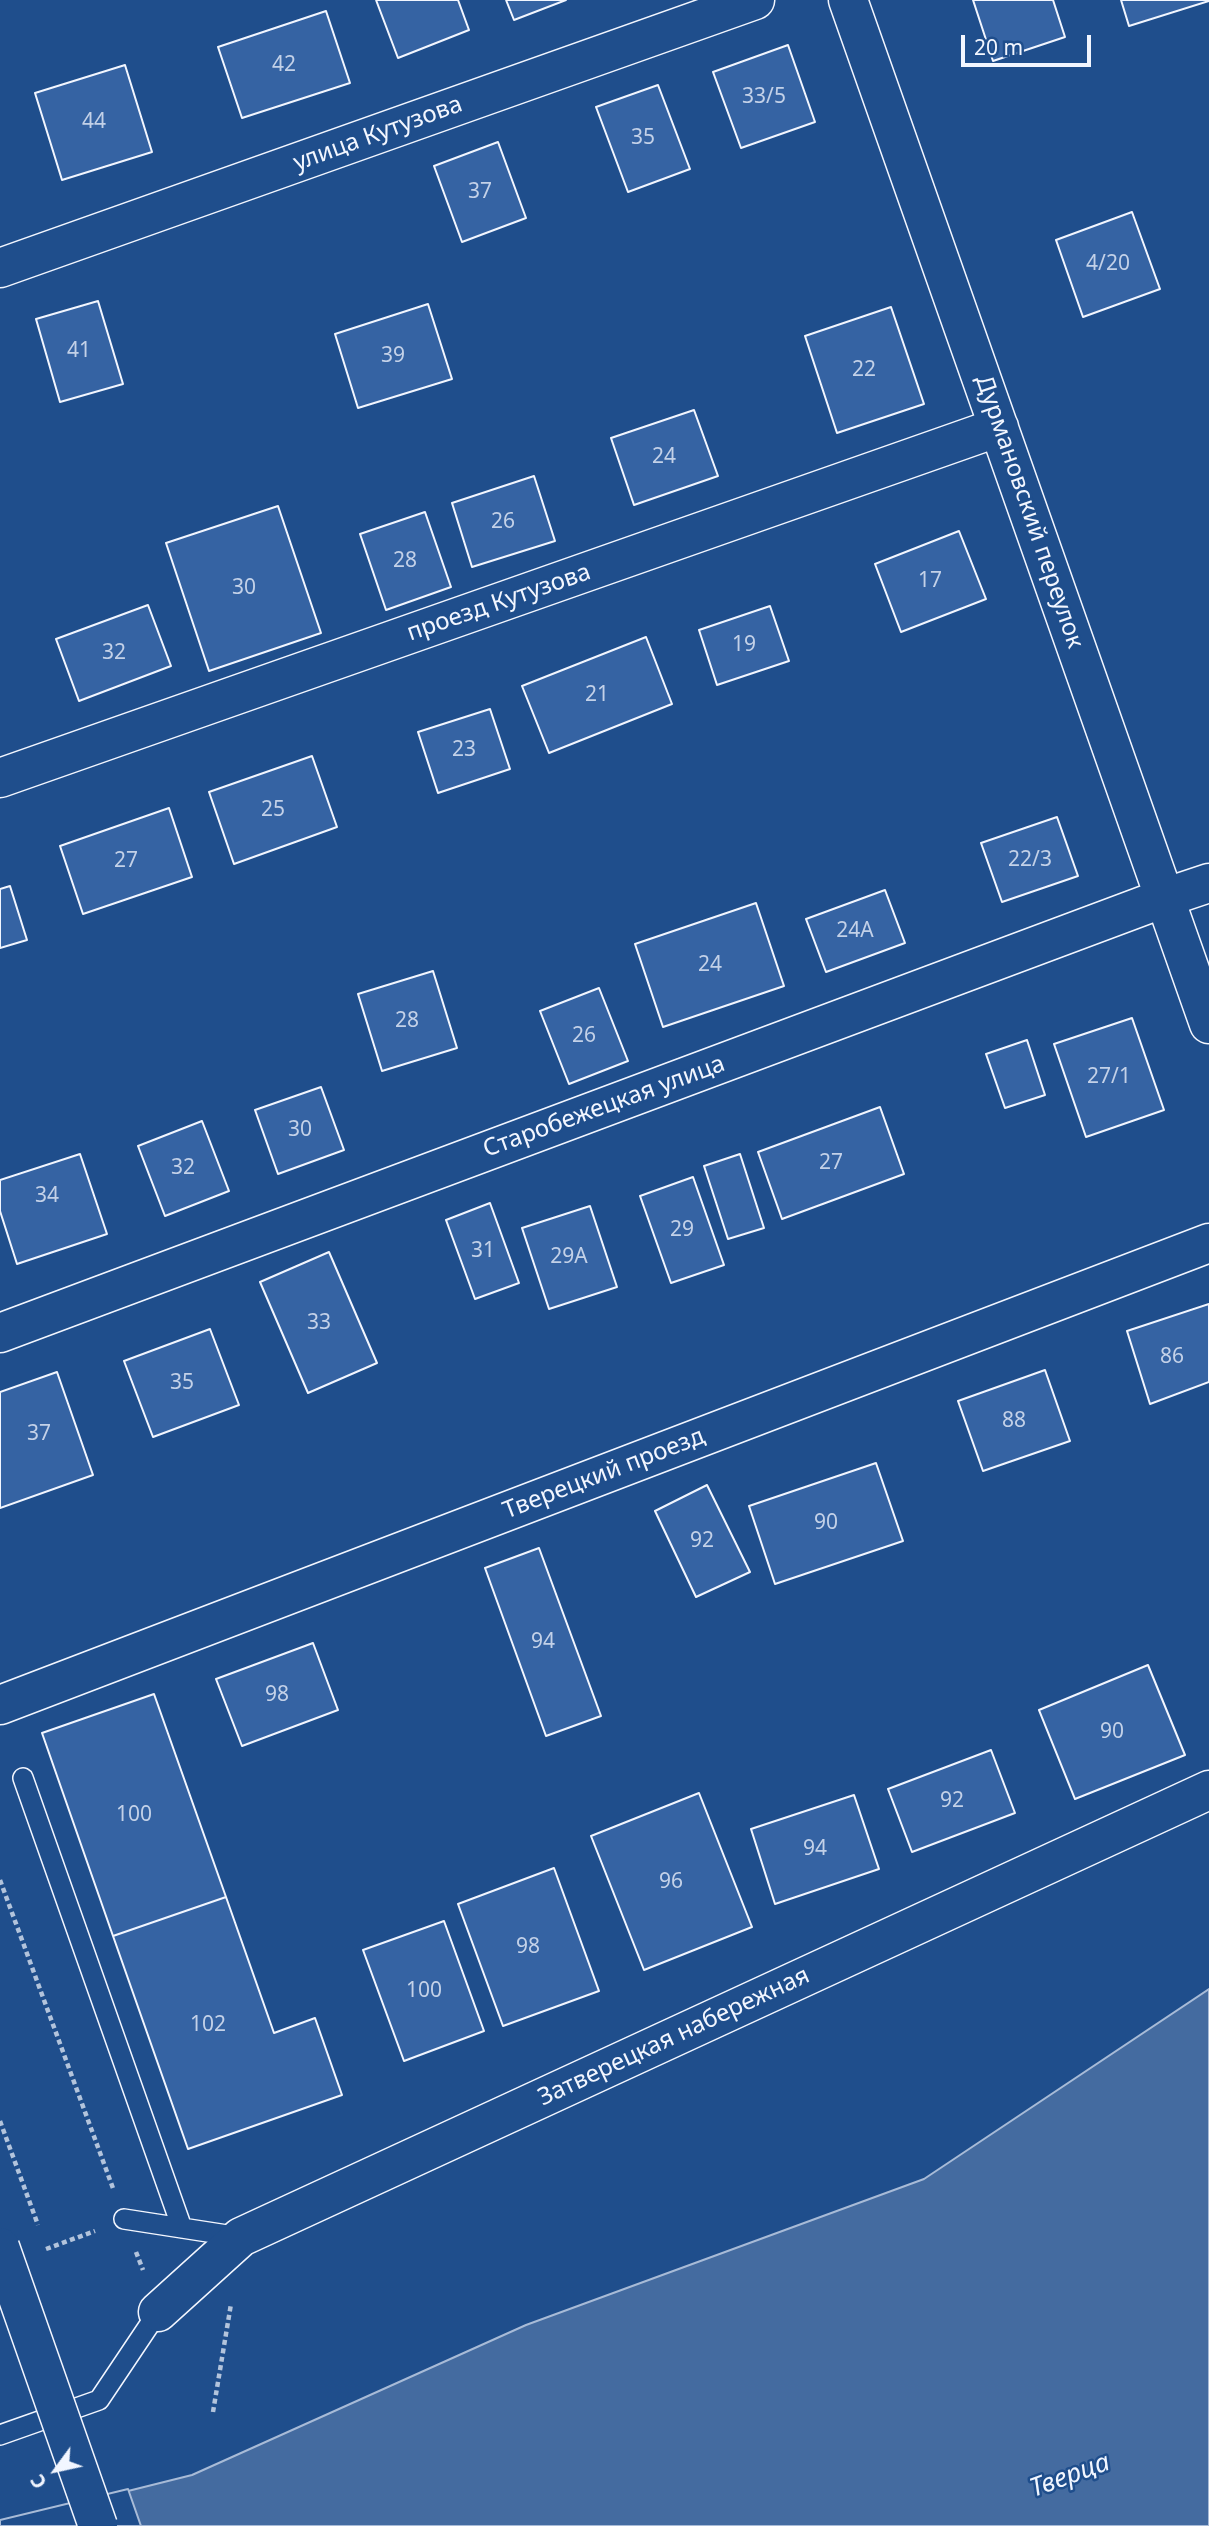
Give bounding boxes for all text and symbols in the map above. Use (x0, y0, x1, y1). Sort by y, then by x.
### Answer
scale bar (964, 21, 1094, 65)
text: 20 m (974, 33, 1023, 61)
house number: 42 (272, 52, 296, 78)
house number: 33/5 (742, 84, 786, 110)
street label: улица Кутузова (290, 90, 466, 178)
house number: 44 (82, 109, 106, 135)
house number: 35 (631, 125, 655, 151)
house number: 37 (468, 179, 492, 205)
house number: 4/20 (1086, 251, 1130, 277)
house number: 41 (67, 338, 91, 364)
house number: 39 (381, 343, 405, 369)
house number: 22 (852, 357, 876, 383)
street label: Дурмановский переулок (969, 372, 1089, 652)
house number: 24 (652, 444, 676, 470)
house number: 26 (491, 509, 515, 535)
house number: 28 (393, 548, 417, 574)
street label: проезд Кутузова (403, 558, 595, 648)
house number: 17 (918, 568, 942, 594)
house number: 30 (232, 575, 256, 601)
house number: 19 (732, 632, 756, 658)
house number: 32 (102, 640, 126, 666)
house number: 21 (585, 682, 609, 708)
house number: 23 (452, 737, 476, 763)
house number: 25 (261, 797, 285, 823)
house number: 22/3 (1008, 847, 1052, 873)
house number: 27 (114, 848, 138, 874)
house number: 24А (836, 918, 874, 944)
house number: 24 (698, 952, 722, 978)
house number: 28 (395, 1008, 419, 1034)
house number: 26 (572, 1023, 596, 1049)
street label: Старобежецкая улица (479, 1050, 729, 1164)
house number: 27/1 (1087, 1064, 1131, 1090)
house number: 30 (288, 1117, 312, 1143)
house number: 27 (819, 1150, 843, 1176)
house number: 32 (171, 1155, 195, 1181)
house number: 34 (35, 1183, 59, 1209)
house number: 29 (670, 1217, 694, 1243)
house number: 31 (471, 1238, 495, 1264)
house number: 29А (550, 1244, 588, 1270)
house number: 33 (307, 1310, 331, 1336)
house number: 86 (1160, 1344, 1184, 1370)
house number: 35 (170, 1370, 194, 1396)
house number: 88 (1002, 1408, 1026, 1434)
house number: 37 (27, 1421, 51, 1447)
street label: Тверецкий проезд (499, 1422, 709, 1526)
house number: 90 (814, 1510, 838, 1536)
house number: 92 (690, 1528, 714, 1554)
house number: 94 (531, 1629, 555, 1655)
house number: 98 (265, 1682, 289, 1708)
house number: 90 (1100, 1719, 1124, 1745)
house number: 92 (940, 1788, 964, 1814)
house number: 100 (116, 1802, 152, 1828)
house number: 94 (803, 1836, 827, 1862)
house number: 96 (659, 1869, 683, 1895)
house number: 98 (516, 1934, 540, 1960)
street label: Затверецкая набережная (534, 1961, 814, 2113)
house number: 100 (406, 1978, 442, 2004)
house number: 102 (190, 2012, 226, 2038)
north arrow (21, 2435, 91, 2505)
water label: Тверца (1026, 2447, 1114, 2505)
text: С (24, 2469, 53, 2494)

